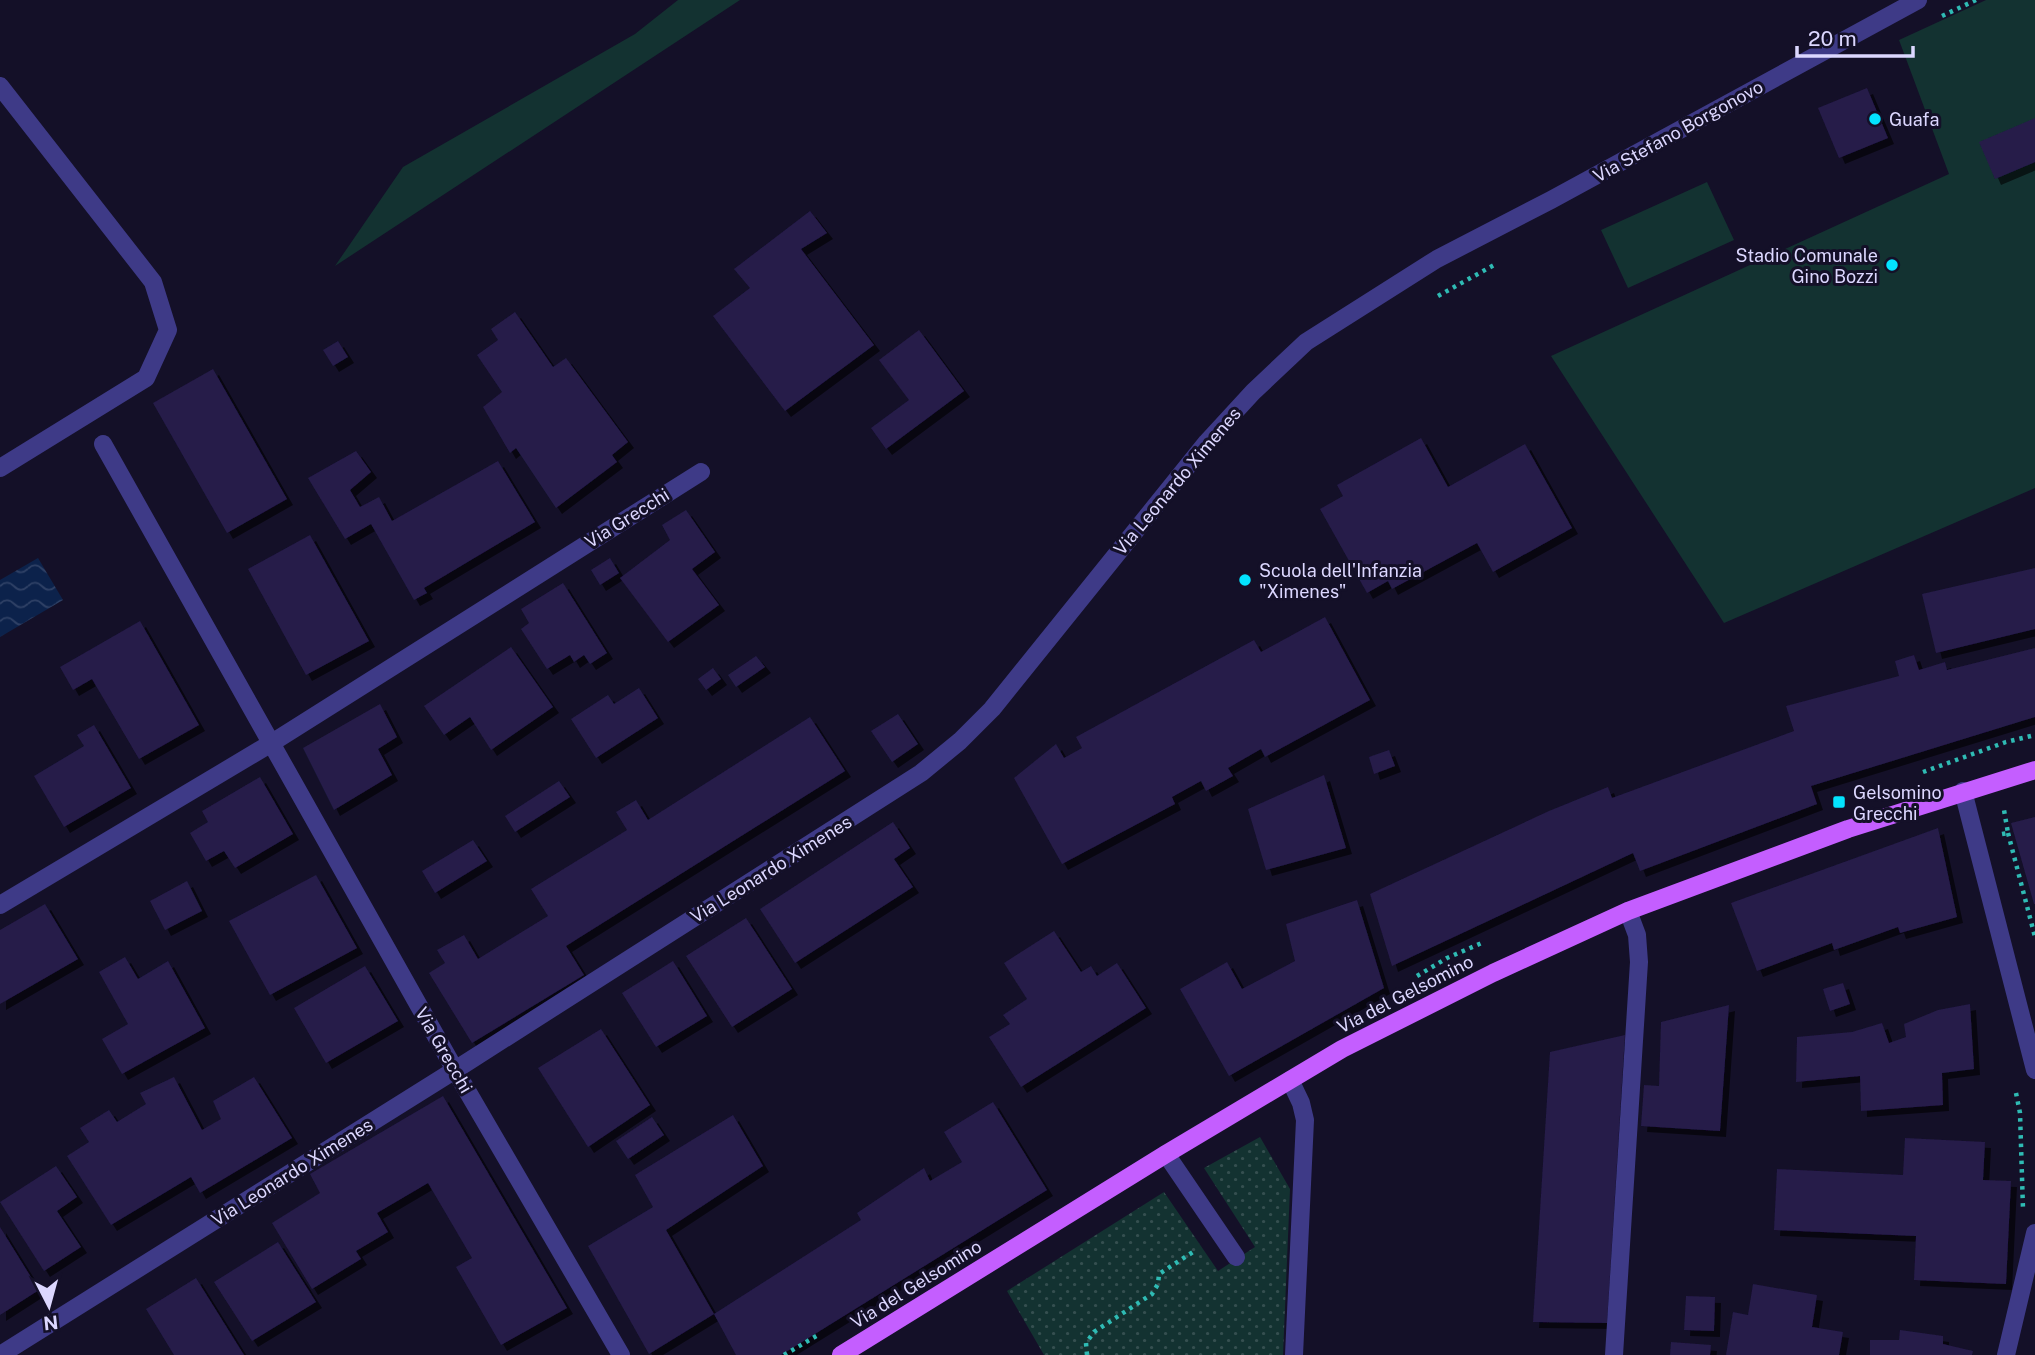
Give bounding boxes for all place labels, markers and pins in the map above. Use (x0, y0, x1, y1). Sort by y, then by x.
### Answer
place label: Guafa (1889, 109, 1939, 130)
marker: Guafa (1867, 111, 1883, 127)
place label: Stadio Comunale Gino Bozzi (1735, 245, 1878, 287)
marker: Stadio Comunale Gino Bozzi (1884, 257, 1900, 273)
place label: Scuola dell'Infanzia "Ximenes" (1259, 560, 1422, 602)
marker: Scuola dell'Infanzia "Ximenes" (1237, 572, 1253, 588)
place label: Gelsomino Grecchi (1853, 782, 1942, 824)
marker: Gelsomino Grecchi (1831, 794, 1847, 810)

